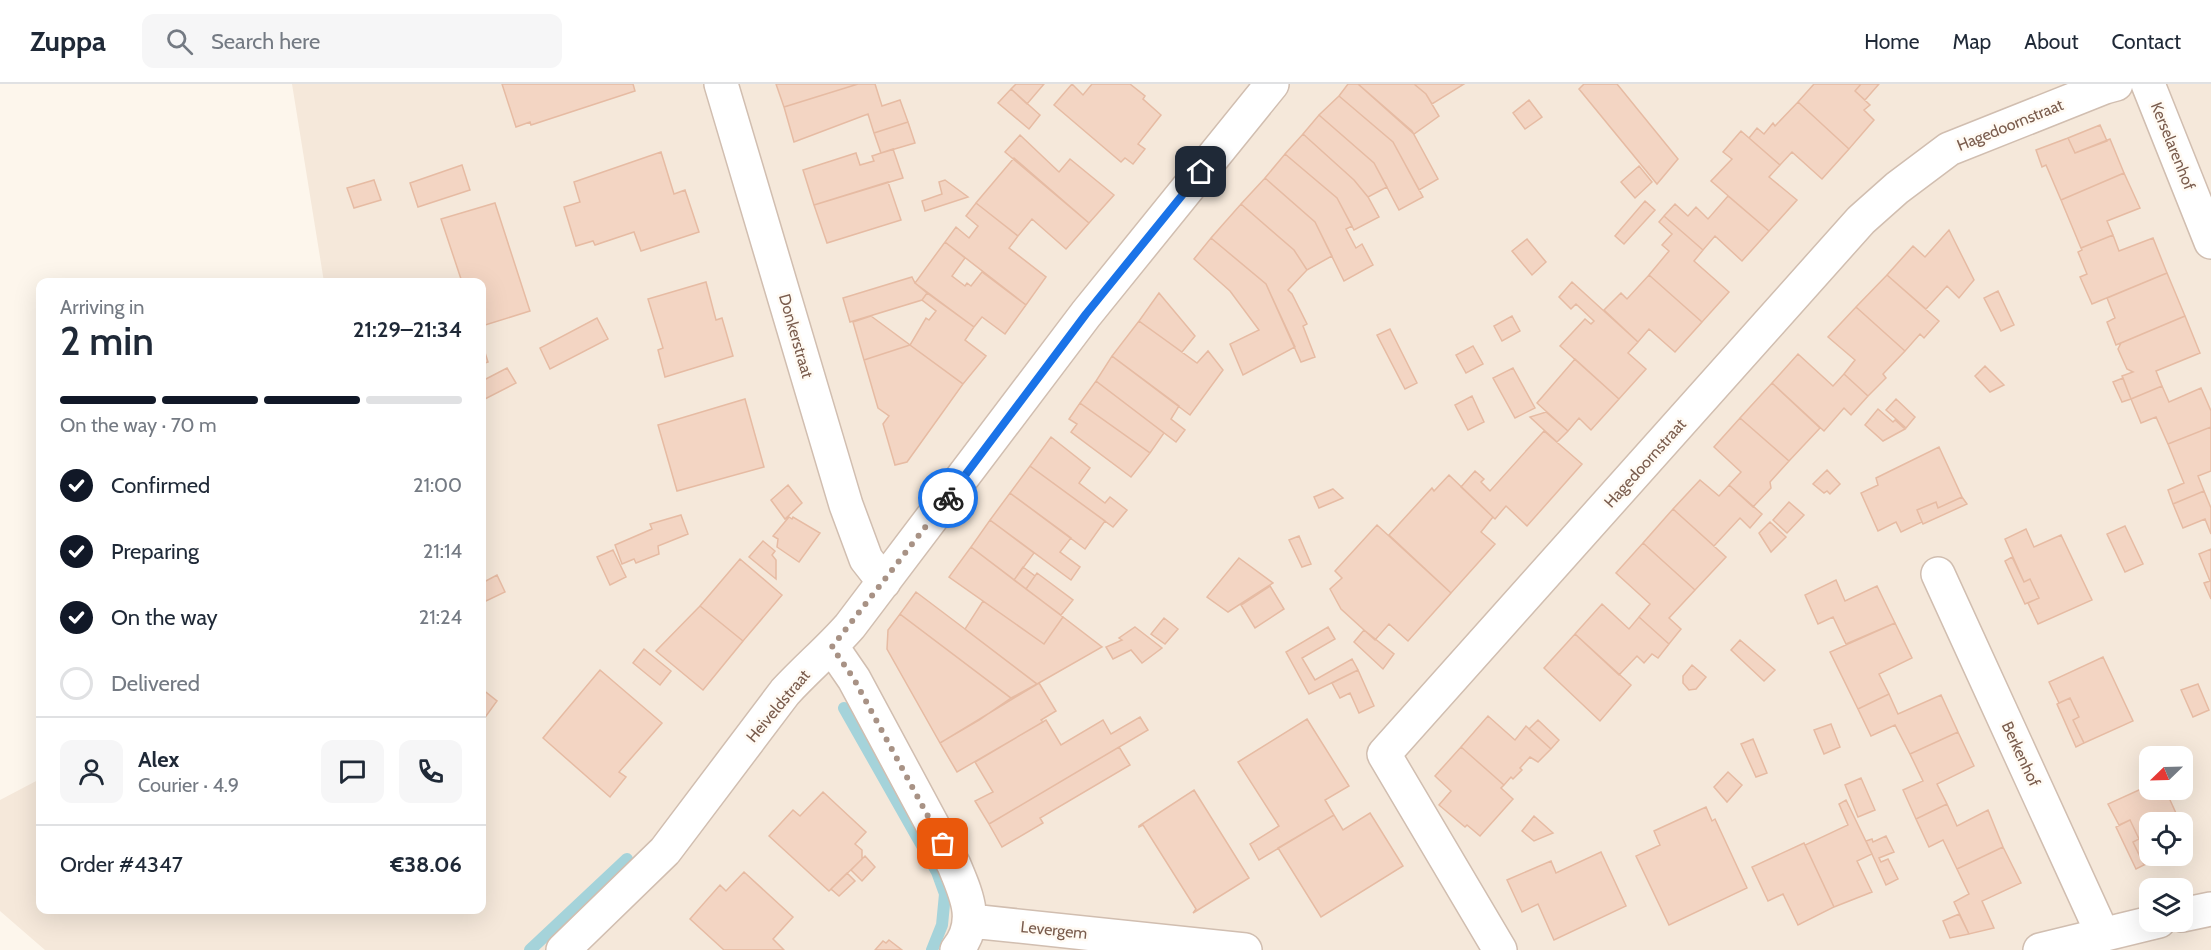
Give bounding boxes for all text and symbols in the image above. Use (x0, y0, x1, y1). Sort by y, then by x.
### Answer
search box (142, 14, 562, 68)
text: Zuppa (30, 24, 106, 58)
icon: search (163, 25, 196, 58)
text: Search here (211, 28, 320, 55)
text: Home (1864, 29, 1920, 54)
text: Map (1953, 29, 1991, 54)
text: About (2024, 29, 2078, 54)
text: Contact (2111, 29, 2181, 54)
street label: Hagedoornstraat (1954, 95, 2067, 155)
street label: Kerselarenhof (2147, 99, 2199, 193)
pin (1175, 146, 1226, 197)
icon: home (1184, 155, 1217, 188)
street label: Donkerstraat (775, 292, 817, 381)
text: Arriving in (60, 295, 144, 319)
text: 21:29–21:34 (353, 316, 462, 343)
text: 2 min (60, 317, 154, 365)
text: On the way · 70 m (60, 413, 217, 437)
street label: Hagedoornstraat (1600, 414, 1690, 511)
courier (918, 468, 978, 528)
icon: check (60, 469, 93, 502)
text: Confirmed (111, 472, 210, 499)
text: 21:00 (413, 473, 462, 497)
icon: bike (932, 482, 965, 515)
icon: check (60, 535, 93, 568)
text: Preparing (111, 538, 199, 565)
text: 21:14 (423, 539, 462, 563)
icon: check (60, 601, 93, 634)
text: On the way (111, 604, 218, 631)
text: 21:24 (419, 605, 462, 629)
street label: Heiveldstraat (742, 665, 814, 746)
text: Delivered (111, 670, 200, 697)
street label: Berkenhof (1998, 719, 2045, 790)
button: person (60, 740, 123, 803)
button: chat (321, 740, 384, 803)
button: phone (399, 740, 462, 803)
text: Alex (138, 746, 179, 773)
north arrow (2139, 746, 2193, 800)
map controls (2139, 746, 2193, 932)
text: Courier · 4.9 (138, 773, 239, 797)
button: locate (2139, 812, 2193, 866)
pin (917, 818, 968, 869)
icon: bag (926, 827, 959, 860)
text: Order #4347 (60, 851, 183, 878)
text: €38.06 (390, 851, 462, 878)
button: layers (2139, 878, 2193, 932)
street label: Levergem (1020, 917, 1088, 943)

